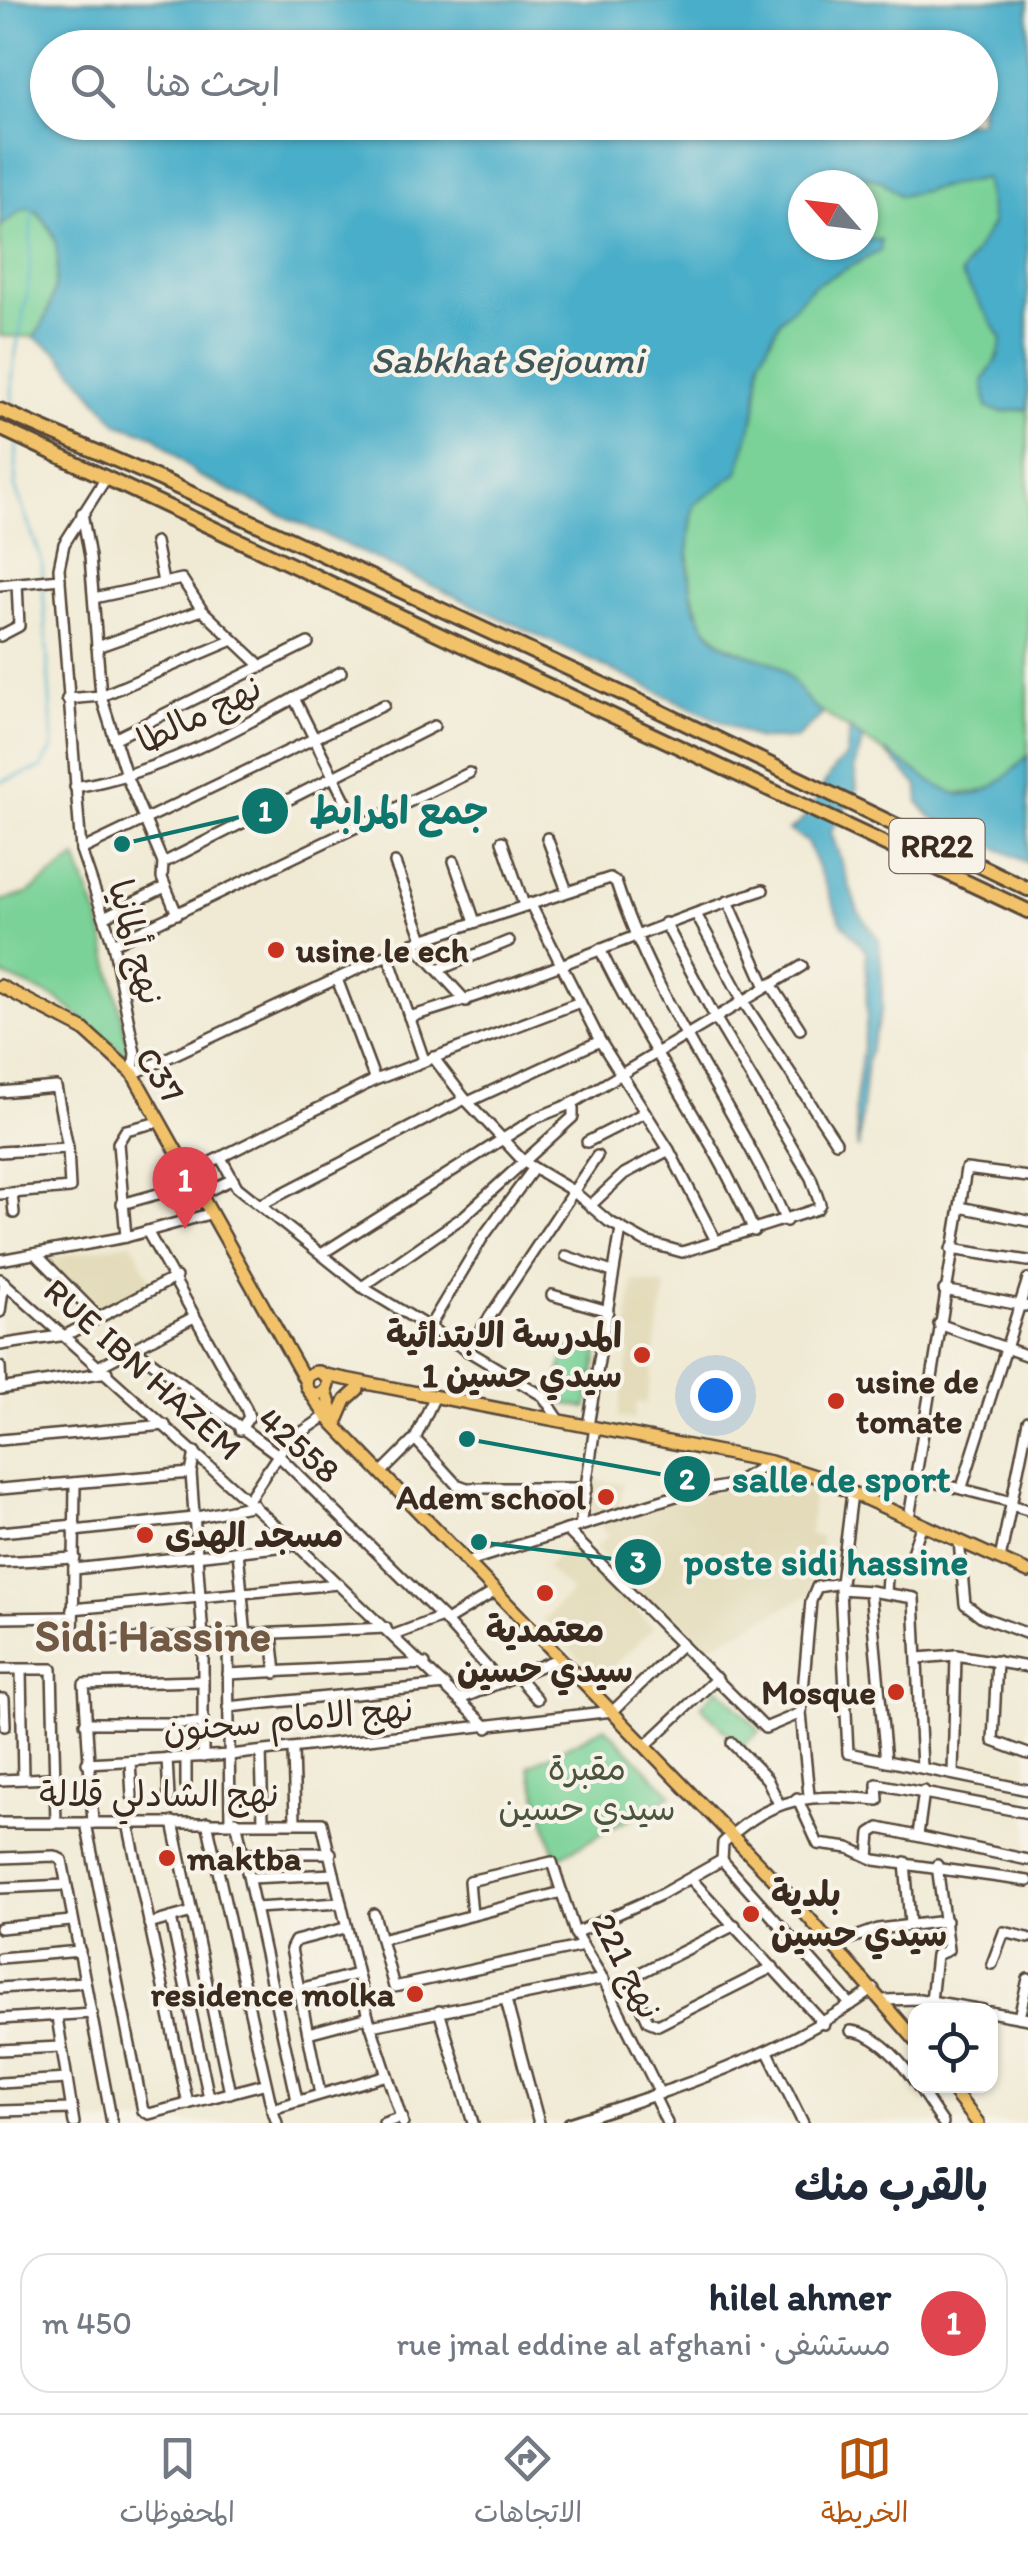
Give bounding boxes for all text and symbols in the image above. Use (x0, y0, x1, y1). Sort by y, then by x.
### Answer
search box (30, 30, 998, 140)
icon: search (65, 58, 120, 113)
text: ابحث هنا (145, 60, 281, 106)
north arrow (788, 170, 878, 260)
water label: Sabkhat Sejoumi (371, 337, 647, 383)
street label: نهج مالطا (130, 666, 269, 765)
callout: جمع المرابط (240, 777, 509, 845)
text: جمع المرابط (310, 788, 488, 838)
text: 1 (258, 792, 272, 829)
road number: RR22 (890, 819, 984, 873)
street label: نهج ألمانيا (96, 875, 173, 1010)
place label: usine le ech (295, 929, 469, 971)
marker: usine le ech (265, 939, 287, 961)
street label: C37 (126, 1039, 194, 1111)
pin: 1 (152, 1146, 218, 1229)
street label: RUE IBN HAZEM (35, 1269, 251, 1469)
place label: المدرسة الابتدائية سيدي حسين 1 (386, 1314, 622, 1401)
marker: المدرسة الابتدائية سيدي حسين 1 (631, 1344, 653, 1366)
place label: usine de tomate (855, 1360, 979, 1442)
your location (690, 1370, 741, 1421)
marker: usine de tomate (825, 1390, 847, 1412)
street label: 42558 (249, 1398, 349, 1492)
callout: salle de sport (662, 1445, 969, 1513)
text: salle de sport (732, 1456, 951, 1502)
text: 2 (679, 1460, 695, 1497)
place label: Adem school (396, 1476, 586, 1518)
marker: Adem school (595, 1486, 617, 1508)
place label: مسجد الهدى (165, 1514, 344, 1556)
marker: مسجد الهدى (134, 1524, 156, 1546)
callout: poste sidi hassine (613, 1528, 989, 1596)
text: poste sidi hassine (683, 1539, 968, 1585)
text: 3 (630, 1543, 646, 1580)
marker: معتمدية سيدي حسين (534, 1582, 556, 1604)
district label: Sidi Hassine (35, 1608, 271, 1662)
place label: معتمدية سيدي حسين (457, 1609, 633, 1696)
place label: Mosque (761, 1671, 876, 1713)
marker: Mosque (885, 1681, 907, 1703)
street label: نهج الامام سحنون (161, 1687, 415, 1757)
park label: مقبرة سيدي حسين (498, 1747, 676, 1833)
street label: نهج الشادلي قلالة (39, 1773, 279, 1825)
place label: maktba (187, 1837, 302, 1879)
marker: maktba (156, 1847, 178, 1869)
place label: بلدية سيدي حسين (771, 1873, 947, 1960)
marker: بلدية سيدي حسين (740, 1903, 762, 1925)
street label: نهج 221 (580, 1906, 671, 2027)
place label: residence molka (151, 1973, 396, 2015)
marker: residence molka (404, 1983, 426, 2005)
map controls (908, 2003, 998, 2093)
button: locate (908, 2003, 998, 2093)
text: بالقرب منك (794, 2160, 988, 2211)
text: hilel ahmer (709, 2274, 891, 2320)
text: 450 m (42, 2304, 132, 2342)
text: 1 (946, 2304, 961, 2342)
text: مستشفى · rue jmal eddine al afghani (396, 2325, 891, 2363)
tab: المحفوظات (120, 2431, 235, 2537)
tab: الاتجاهات (474, 2431, 582, 2537)
tab: الخريطة (821, 2431, 908, 2537)

